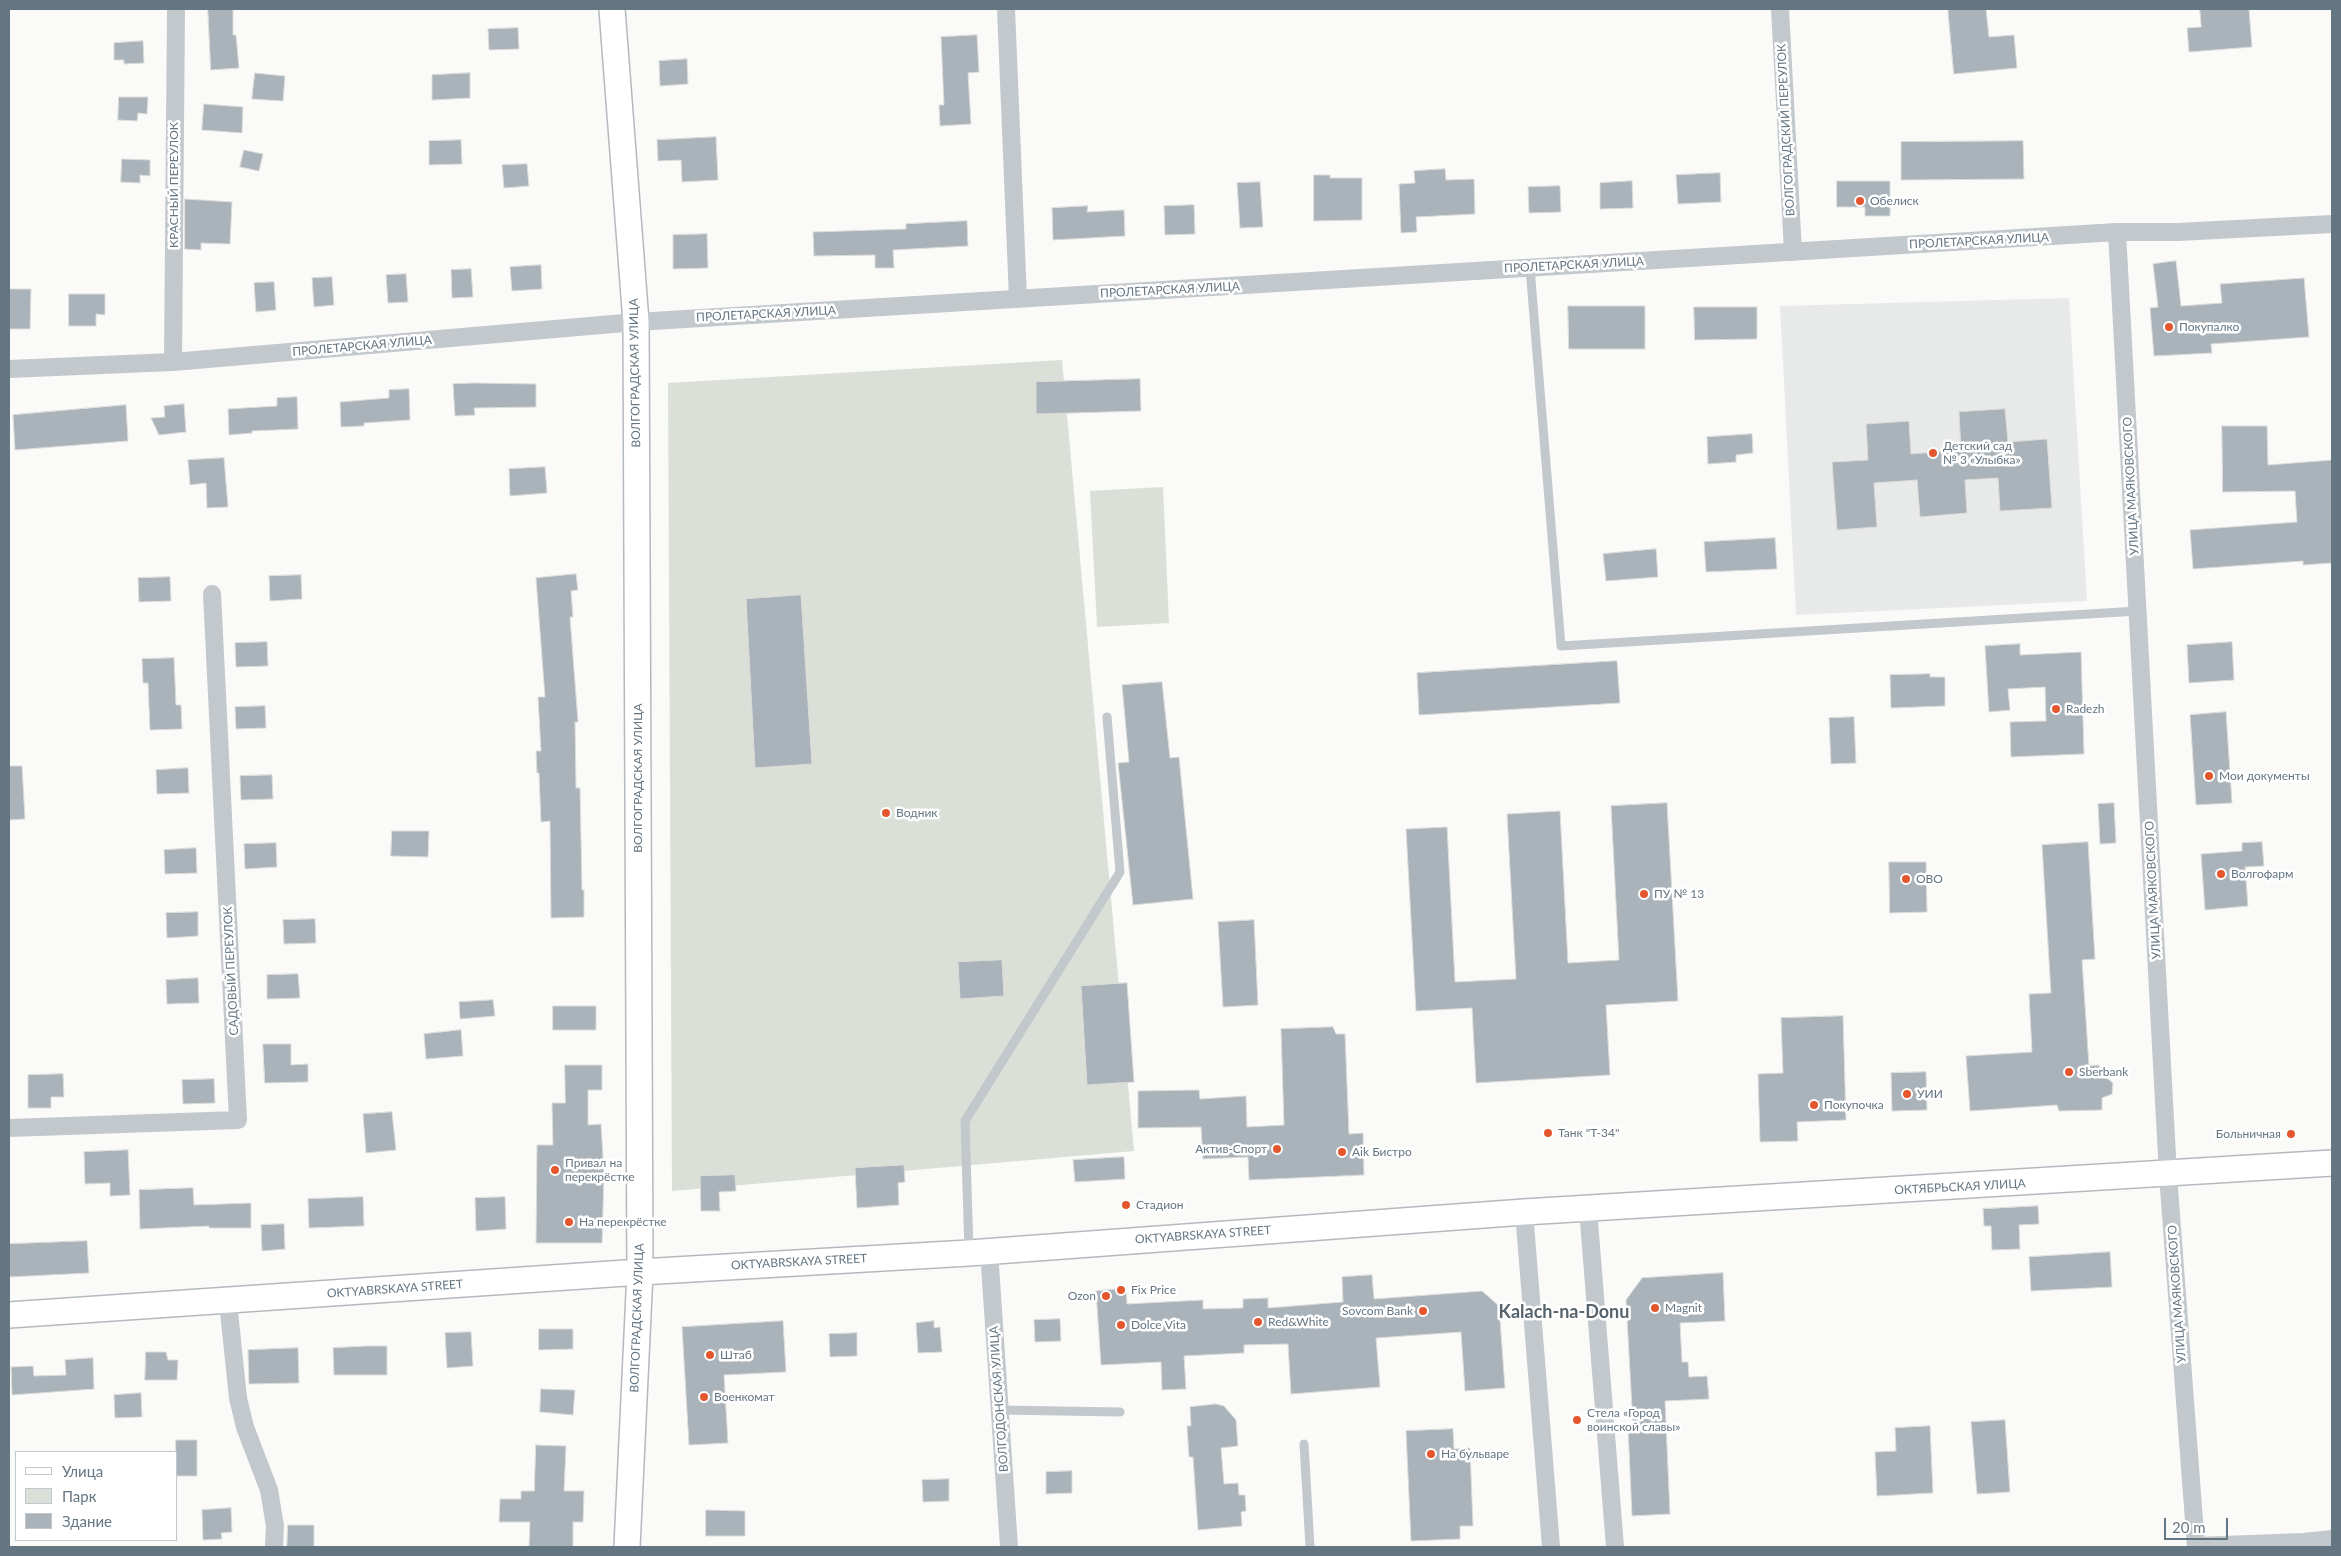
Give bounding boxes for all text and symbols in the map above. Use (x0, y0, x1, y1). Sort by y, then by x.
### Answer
street label: ВОЛГОГРАДСКИЙ ПЕРЕУЛОК (1774, 44, 1798, 216)
street label: КРАСНЫЙ ПЕРЕУЛОК (167, 122, 181, 248)
place label: Обелиск (1870, 194, 1919, 208)
marker: Обелиск (1854, 195, 1866, 207)
street label: ПРОЛЕТАРСКАЯ УЛИЦА (1909, 230, 2049, 252)
street label: ПРОЛЕТАРСКАЯ УЛИЦА (1504, 254, 1644, 276)
street label: ПРОЛЕТАРСКАЯ УЛИЦА (1100, 279, 1240, 301)
street label: ВОЛГОГРАДСКАЯ УЛИЦА (626, 298, 644, 448)
street label: ПРОЛЕТАРСКАЯ УЛИЦА (696, 303, 836, 325)
place label: Покупалко (2179, 320, 2239, 334)
marker: Покупалко (2163, 321, 2175, 333)
street label: ПРОЛЕТАРСКАЯ УЛИЦА (292, 333, 432, 359)
street label: УЛИЦА МАЯКОВСКОГО (2120, 417, 2142, 555)
place label: Детский сад № 3 «Улыбка» (1943, 439, 2021, 467)
marker: Детский сад № 3 «Улыбка» (1927, 447, 1939, 459)
place label: Radezh (2066, 702, 2105, 716)
street label: ВОЛГОГРАДСКАЯ УЛИЦА (631, 703, 645, 853)
marker: Radezh (2050, 703, 2062, 715)
place label: Мои документы (2219, 769, 2310, 783)
marker: Мои документы (2203, 770, 2215, 782)
place label: Водник (896, 806, 938, 820)
marker: Водник (880, 807, 892, 819)
street label: УЛИЦА МАЯКОВСКОГО (2142, 821, 2164, 959)
place label: Волгофарм (2231, 867, 2293, 881)
marker: Волгофарм (2215, 868, 2227, 880)
place label: ОВО (1916, 872, 1943, 886)
marker: ОВО (1900, 873, 1912, 885)
place label: ПУ № 13 (1654, 887, 1704, 901)
marker: ПУ № 13 (1638, 888, 1650, 900)
street label: САДОВЫЙ ПЕРЕУЛОК (220, 906, 242, 1036)
place label: Sberbank (2079, 1065, 2128, 1079)
marker: Sberbank (2063, 1066, 2075, 1078)
place label: УИИ (1917, 1087, 1943, 1101)
marker: УИИ (1901, 1088, 1913, 1100)
place label: Покупочка (1824, 1098, 1884, 1112)
marker: Покупочка (1808, 1099, 1820, 1111)
place label: Танк "Т-34" (1558, 1126, 1619, 1140)
marker: Танк "Т-34" (1542, 1127, 1554, 1139)
place label: Больничная (2216, 1127, 2281, 1141)
marker: Больничная (2285, 1128, 2297, 1140)
place label: Актив-Спорт (1195, 1142, 1267, 1156)
marker: Актив-Спорт (1271, 1143, 1283, 1155)
place label: Aik Бистро (1352, 1145, 1412, 1159)
marker: Aik Бистро (1336, 1146, 1348, 1158)
place label: Привал на перекрёстке (565, 1156, 635, 1184)
marker: Привал на перекрёстке (549, 1164, 561, 1176)
street label: ОКТЯБРЬСКАЯ УЛИЦА (1894, 1176, 2026, 1198)
place label: Стадион (1136, 1198, 1184, 1212)
marker: Стадион (1120, 1199, 1132, 1211)
place label: На перекрёстке (579, 1215, 667, 1229)
marker: На перекрёстке (563, 1216, 575, 1228)
street label: OKTYABRSKAYA STREET (1134, 1223, 1272, 1247)
street label: УЛИЦА МАЯКОВСКОГО (2165, 1224, 2189, 1364)
street label: ВОЛГОГРАДСКАЯ УЛИЦА (627, 1243, 647, 1393)
street label: OKTYABRSKAYA STREET (731, 1251, 867, 1273)
street label: OKTYABRSKAYA STREET (326, 1277, 464, 1301)
place label: Fix Price (1131, 1283, 1176, 1297)
marker: Fix Price (1115, 1284, 1127, 1296)
place label: Ozon (1068, 1289, 1096, 1303)
marker: Ozon (1100, 1290, 1112, 1302)
district label: Kalach-na-Donu (1499, 1301, 1629, 1323)
place label: Magnit (1665, 1301, 1702, 1315)
marker: Magnit (1649, 1302, 1661, 1314)
place label: Sovcom Bank (1342, 1304, 1413, 1318)
marker: Sovcom Bank (1417, 1305, 1429, 1317)
place label: Red&White (1268, 1315, 1329, 1329)
marker: Red&White (1252, 1316, 1264, 1328)
place label: Dolce Vita (1131, 1318, 1186, 1332)
marker: Dolce Vita (1115, 1319, 1127, 1331)
street label: ВОЛГОДОНСКАЯ УЛИЦА (987, 1325, 1011, 1473)
place label: Штаб (720, 1348, 752, 1362)
marker: Штаб (704, 1349, 716, 1361)
place label: Военкомат (714, 1390, 775, 1404)
marker: Военкомат (698, 1391, 710, 1403)
place label: Стела «Город воинской славы» (1587, 1406, 1680, 1434)
marker: Стела «Город воинской славы» (1571, 1414, 1583, 1426)
place label: На бульваре (1441, 1447, 1509, 1461)
marker: На бульваре (1425, 1448, 1437, 1460)
legend (15, 1451, 178, 1541)
text: Улица (62, 1462, 103, 1480)
text: Парк (62, 1487, 96, 1505)
scale bar (2166, 1508, 2230, 1540)
text: Здание (62, 1512, 112, 1530)
text: 20 m (2172, 1518, 2206, 1536)

